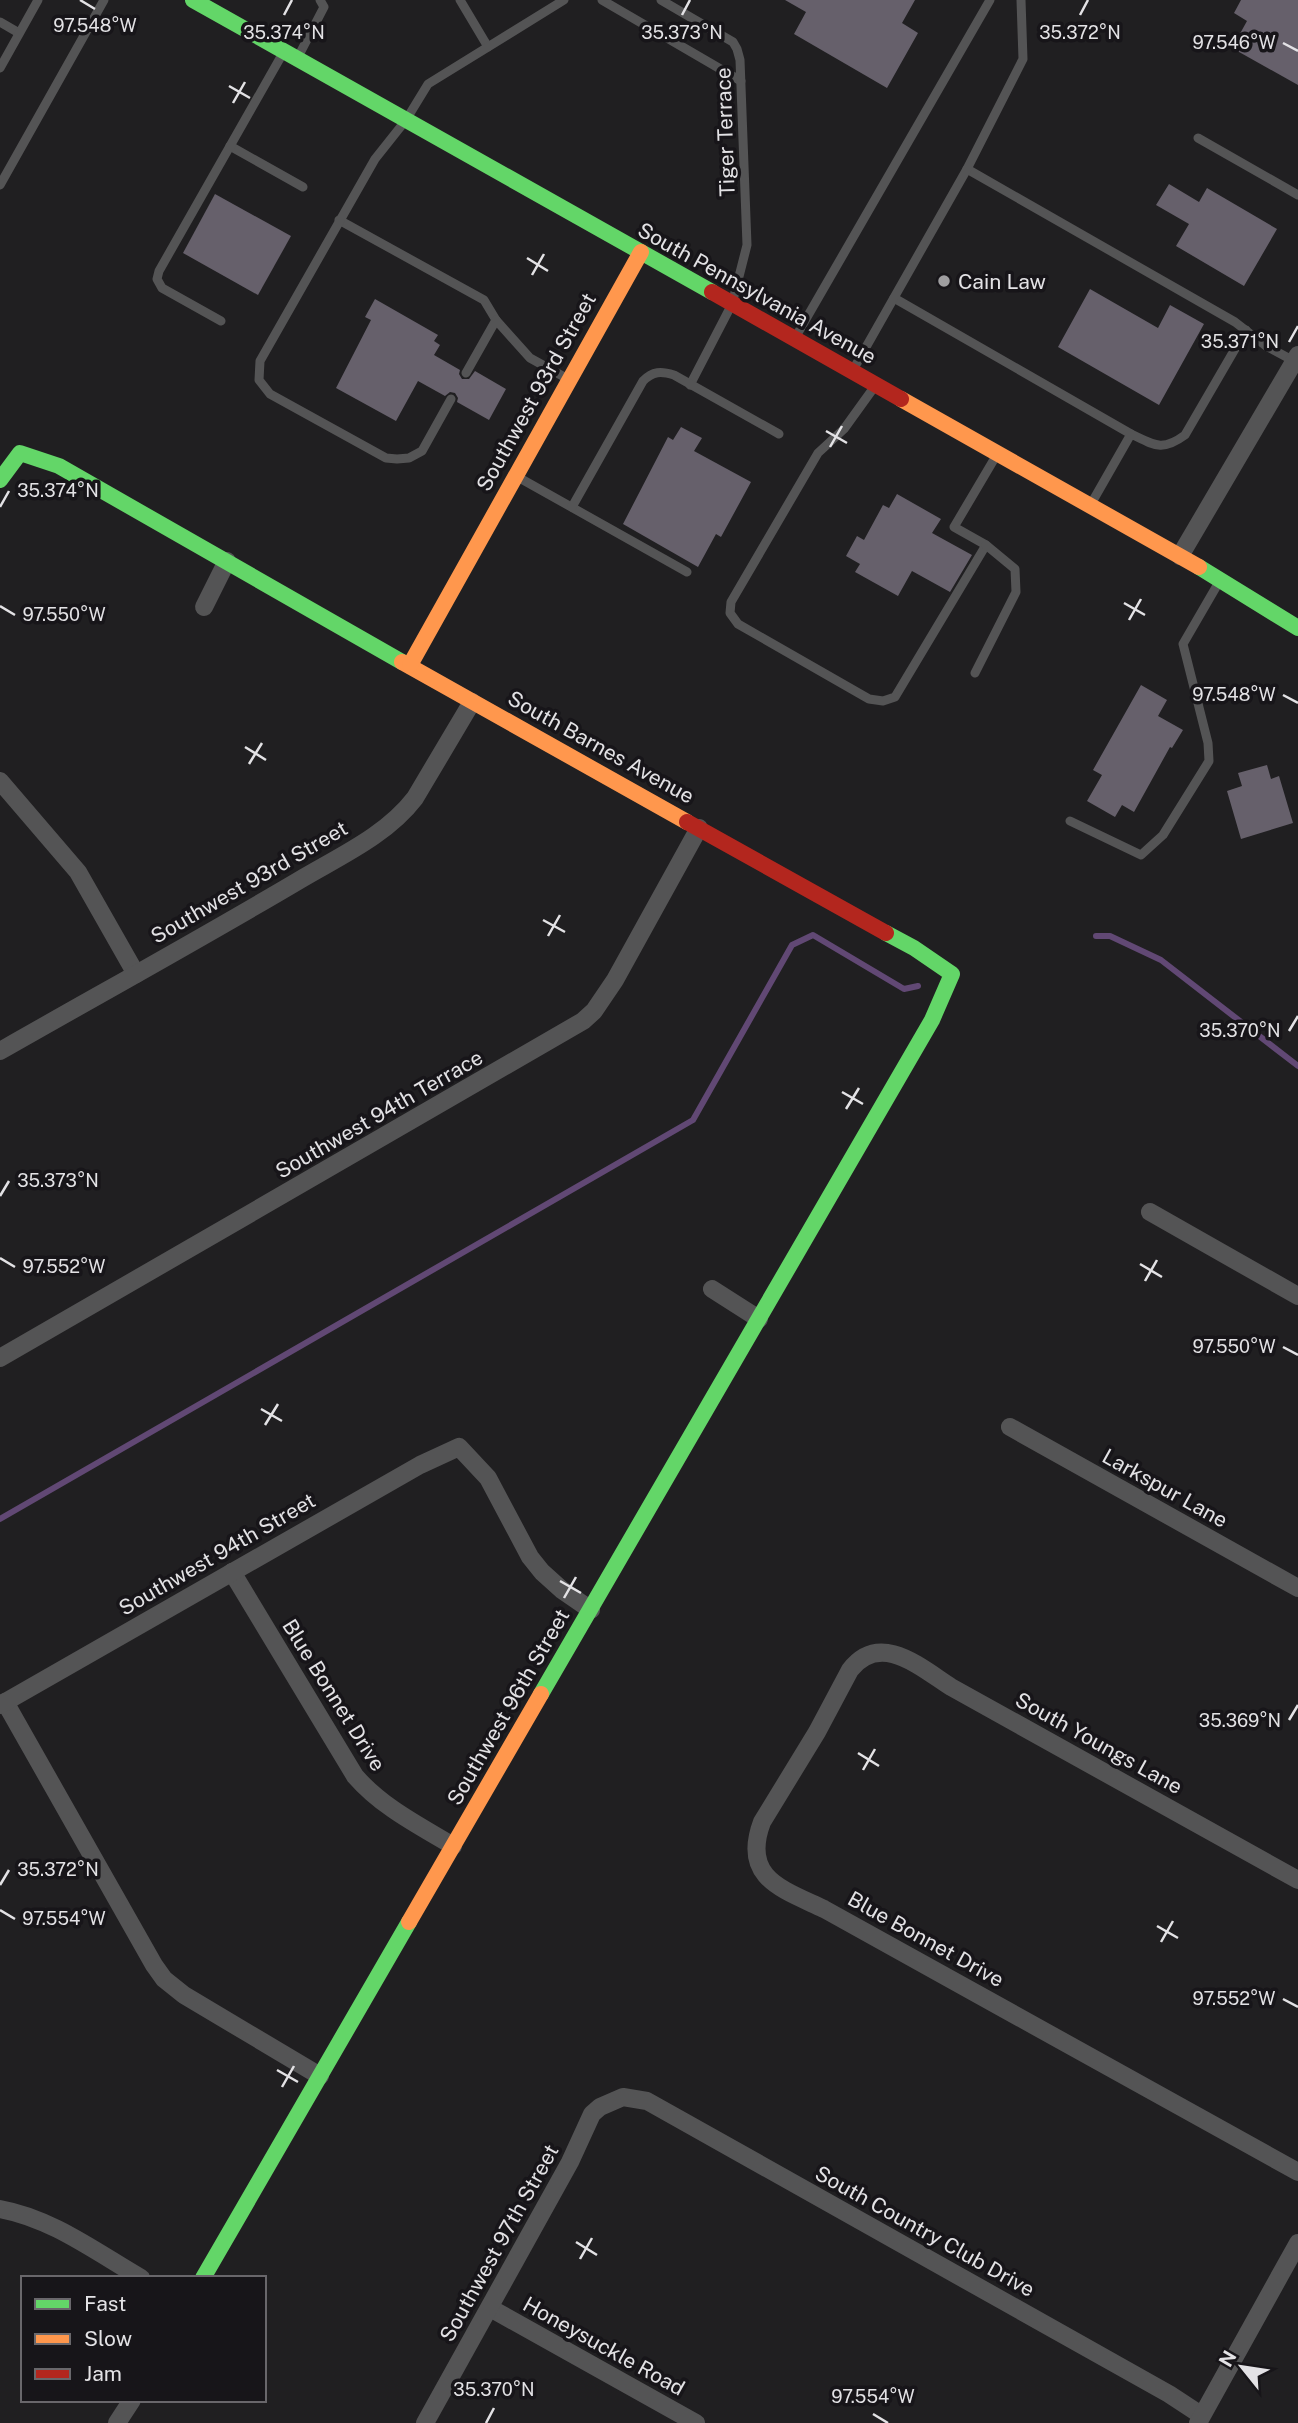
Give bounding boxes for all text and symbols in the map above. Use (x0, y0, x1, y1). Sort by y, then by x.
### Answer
text: 97.548°W (53, 15, 137, 36)
text: 35.374°N (243, 22, 325, 43)
text: 35.373°N (641, 22, 723, 43)
text: 35.372°N (1039, 22, 1121, 43)
text: 97.546°W (1192, 32, 1276, 53)
street label: Tiger Terrace (710, 67, 740, 197)
street label: South Pennsylvania Avenue (633, 217, 881, 369)
place label: Cain Law (958, 269, 1046, 294)
marker: Cain Law (936, 273, 952, 289)
street label: Southwest 93rd Street (471, 288, 601, 496)
text: 35.371°N (1201, 331, 1279, 352)
text: 35.374°N (17, 480, 99, 501)
text: 97.550°W (22, 604, 106, 625)
text: 97.548°W (1192, 684, 1276, 705)
street label: South Barnes Avenue (503, 685, 699, 809)
street label: Southwest 93rd Street (146, 815, 352, 949)
text: 35.370°N (1199, 1020, 1281, 1041)
street label: Southwest 94th Terrace (271, 1044, 487, 1184)
text: 35.373°N (17, 1170, 99, 1191)
text: 97.552°W (23, 1256, 105, 1277)
text: 97.550°W (1192, 1336, 1276, 1357)
street label: Larkspur Lane (1098, 1443, 1232, 1533)
street label: Southwest 94th Street (114, 1488, 320, 1620)
street label: Southwest 96th Street (442, 1604, 574, 1810)
street label: Blue Bonnet Drive (277, 1614, 391, 1776)
street label: South Youngs Lane (1011, 1687, 1187, 1799)
text: 35.369°N (1199, 1710, 1281, 1731)
text: 35.372°N (17, 1859, 99, 1880)
street label: Blue Bonnet Drive (844, 1886, 1008, 1992)
text: 97.554°W (22, 1908, 106, 1929)
text: 97.552°W (1193, 1988, 1275, 2009)
street label: Southwest 97th Street (434, 2140, 564, 2346)
street label: South Country Club Drive (811, 2160, 1039, 2302)
legend (21, 2276, 266, 2402)
text: Fast (84, 2291, 126, 2316)
street label: Honeysuckle Road (519, 2291, 689, 2401)
text: Slow (84, 2326, 132, 2351)
north arrow (1207, 2332, 1277, 2402)
text: N (1214, 2347, 1241, 2370)
text: Jam (84, 2361, 122, 2386)
text: 35.370°N (453, 2379, 535, 2400)
text: 97.554°W (831, 2386, 915, 2407)

